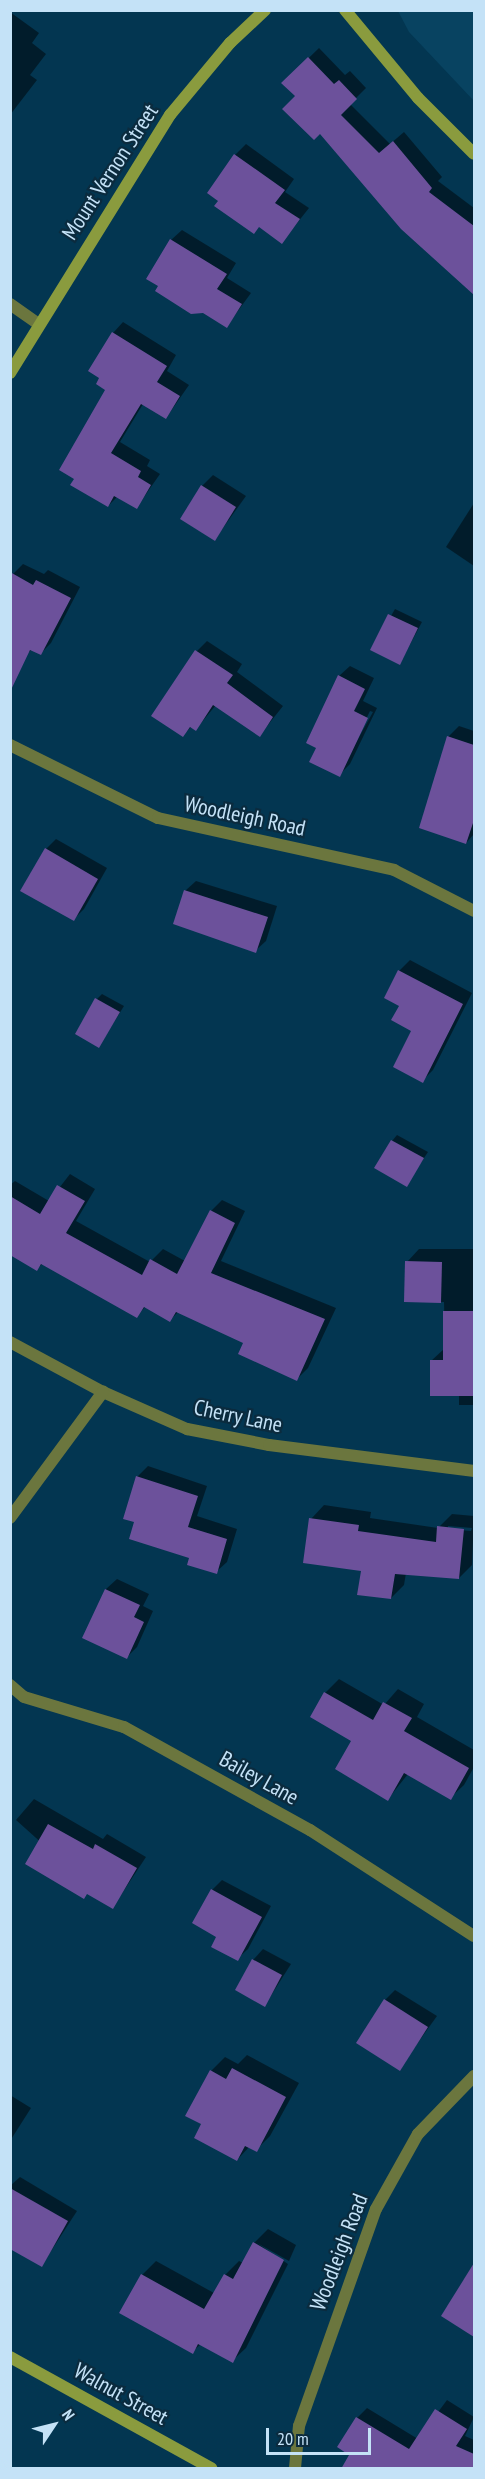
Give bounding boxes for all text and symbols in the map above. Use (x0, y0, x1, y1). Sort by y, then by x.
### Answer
street label: Mount Vernon Street (56, 99, 164, 245)
street label: Woodleigh Road (182, 790, 308, 842)
street label: Cherry Lane (191, 1394, 285, 1438)
street label: Bailey Lane (215, 1745, 303, 1811)
street label: Woodleigh Road (305, 2190, 373, 2314)
street label: Walnut Street (69, 2357, 173, 2431)
north arrow (24, 2395, 84, 2455)
text: N (58, 2405, 79, 2424)
scale bar (269, 2416, 374, 2454)
text: 20 m (277, 2427, 309, 2450)

